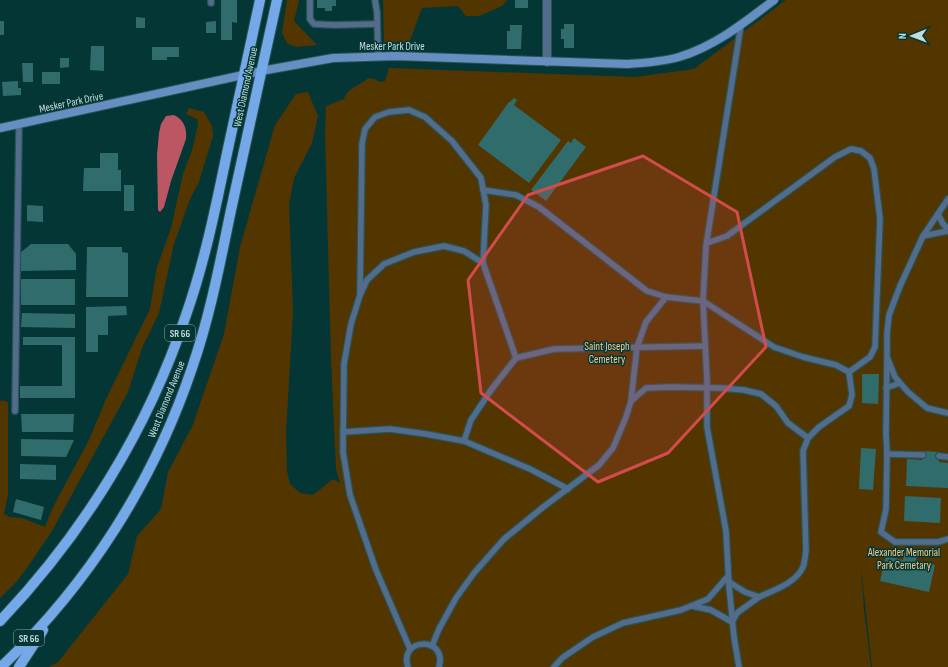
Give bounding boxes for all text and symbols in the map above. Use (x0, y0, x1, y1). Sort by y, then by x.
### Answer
north arrow (892, 16, 932, 56)
text: N (896, 33, 909, 39)
street label: Mesker Park Drive (359, 40, 425, 53)
street label: West Diamond Avenue (231, 46, 260, 128)
street label: Mesker Park Drive (38, 89, 104, 116)
road number: SR 66 (165, 325, 195, 341)
park label: Saint Joseph Cemetery (584, 340, 630, 366)
street label: West Diamond Avenue (145, 359, 188, 440)
park label: Alexander Memorial Park Cemetary (867, 546, 940, 572)
road number: SR 66 (14, 630, 44, 646)

